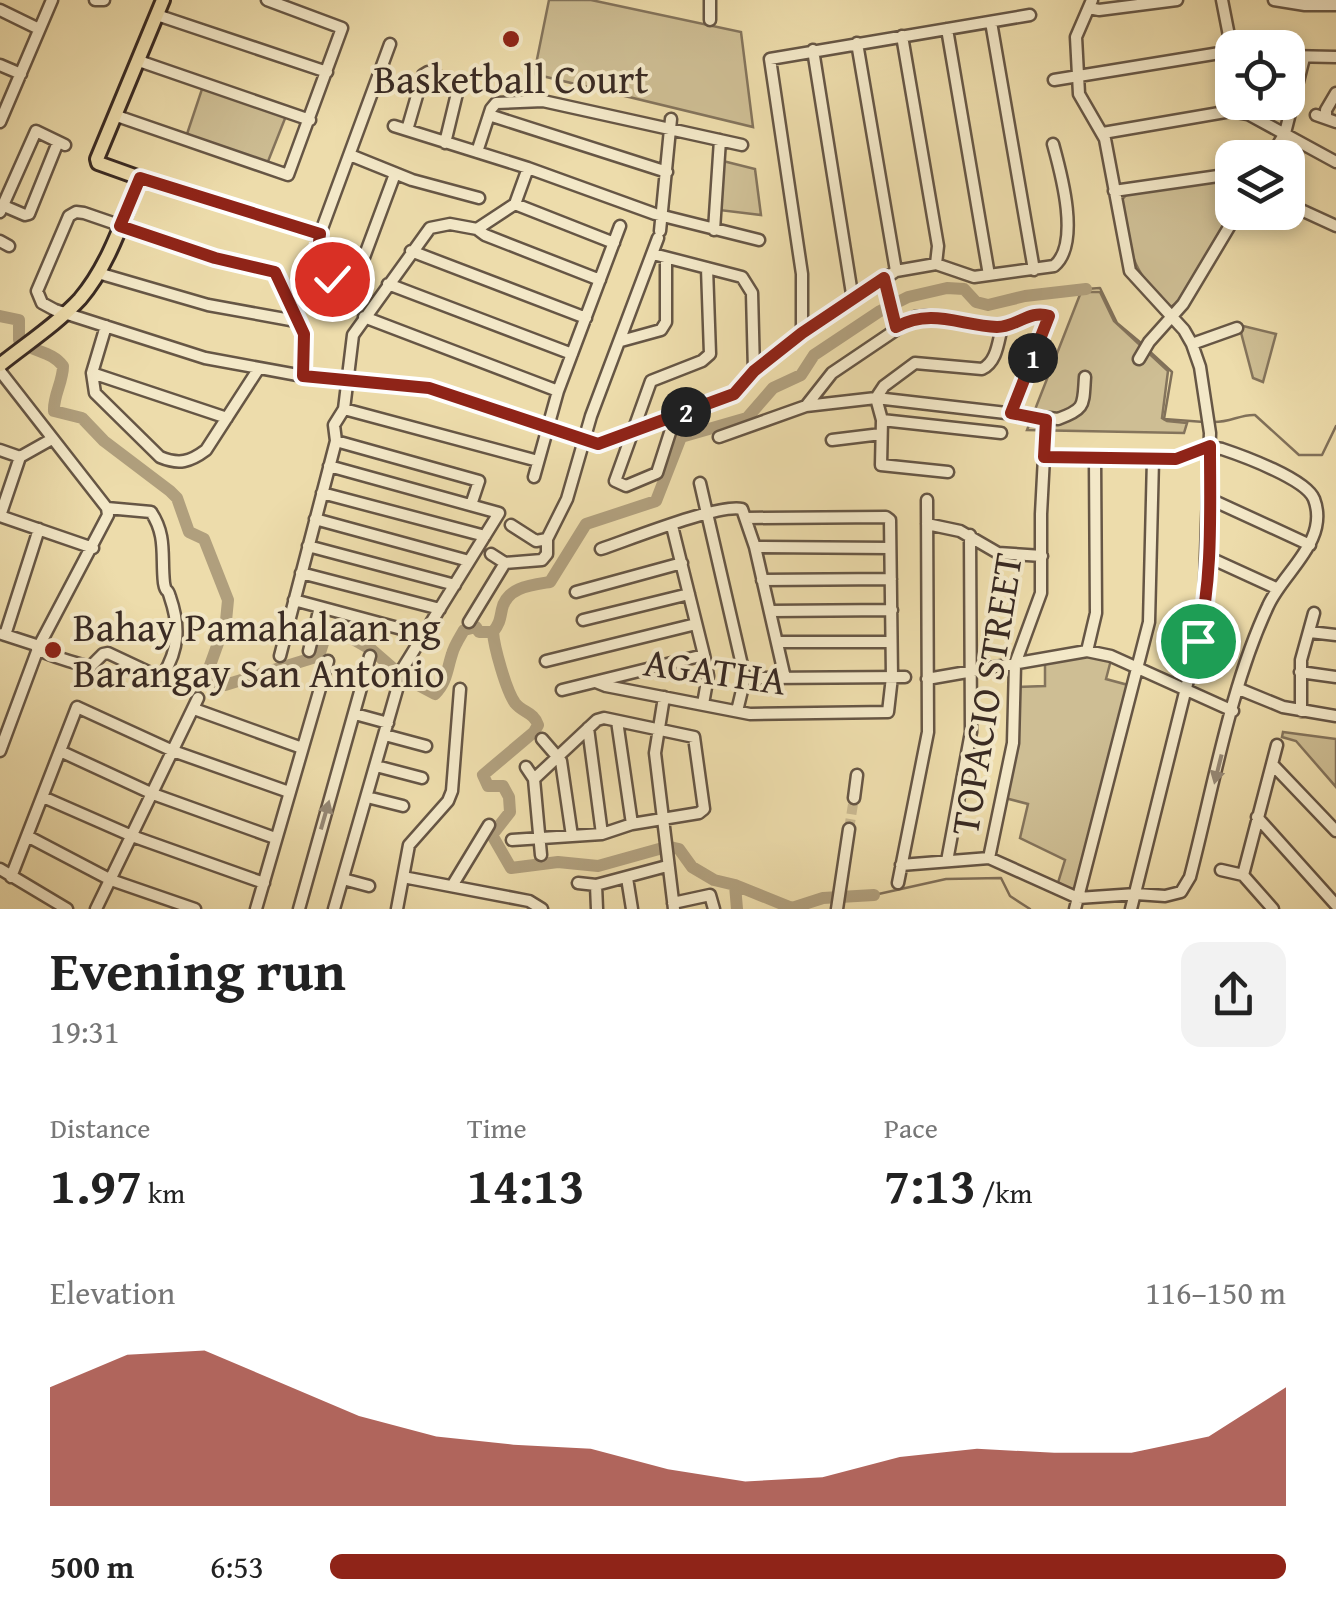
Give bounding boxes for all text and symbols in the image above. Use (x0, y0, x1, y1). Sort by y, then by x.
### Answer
marker: Basketball Court (500, 28, 522, 50)
map controls (1215, 30, 1305, 230)
button: locate (1215, 30, 1305, 120)
place label: Basketball Court (373, 49, 649, 108)
button: layers (1215, 140, 1305, 230)
pin (290, 237, 375, 322)
icon: check (305, 252, 360, 307)
pin: 1 (1008, 333, 1058, 383)
text: 1 (1026, 337, 1040, 378)
pin: 2 (661, 387, 711, 437)
text: 2 (679, 391, 693, 432)
street label: TOPACIO STREET (934, 549, 1037, 839)
place label: Bahay Pamahalaan ng Barangay San Antonio (73, 597, 445, 702)
pin (1156, 599, 1241, 684)
icon: arrive (1171, 614, 1226, 669)
street label: AGATHA (640, 631, 790, 710)
marker: Bahay Pamahalaan ng Barangay San Antonio (42, 639, 64, 661)
one-way arrow (1209, 754, 1225, 785)
one-way arrow (318, 799, 334, 830)
text: Evening run (50, 930, 346, 1010)
button: share (1181, 942, 1286, 1047)
text: 19:31 (50, 1008, 119, 1055)
text: Distance (50, 1107, 150, 1148)
text: Time (467, 1107, 527, 1148)
text: Pace (884, 1107, 938, 1148)
text: 1.97 (50, 1148, 142, 1221)
text: 14:13 (467, 1148, 585, 1221)
text: 7:13 (884, 1148, 976, 1221)
text: km (142, 1172, 185, 1213)
text: /km (976, 1172, 1032, 1213)
text: Elevation (50, 1269, 175, 1316)
text: 116–150 m (1145, 1269, 1286, 1316)
text: 500 m (50, 1543, 134, 1590)
text: 6:53 (210, 1543, 264, 1590)

